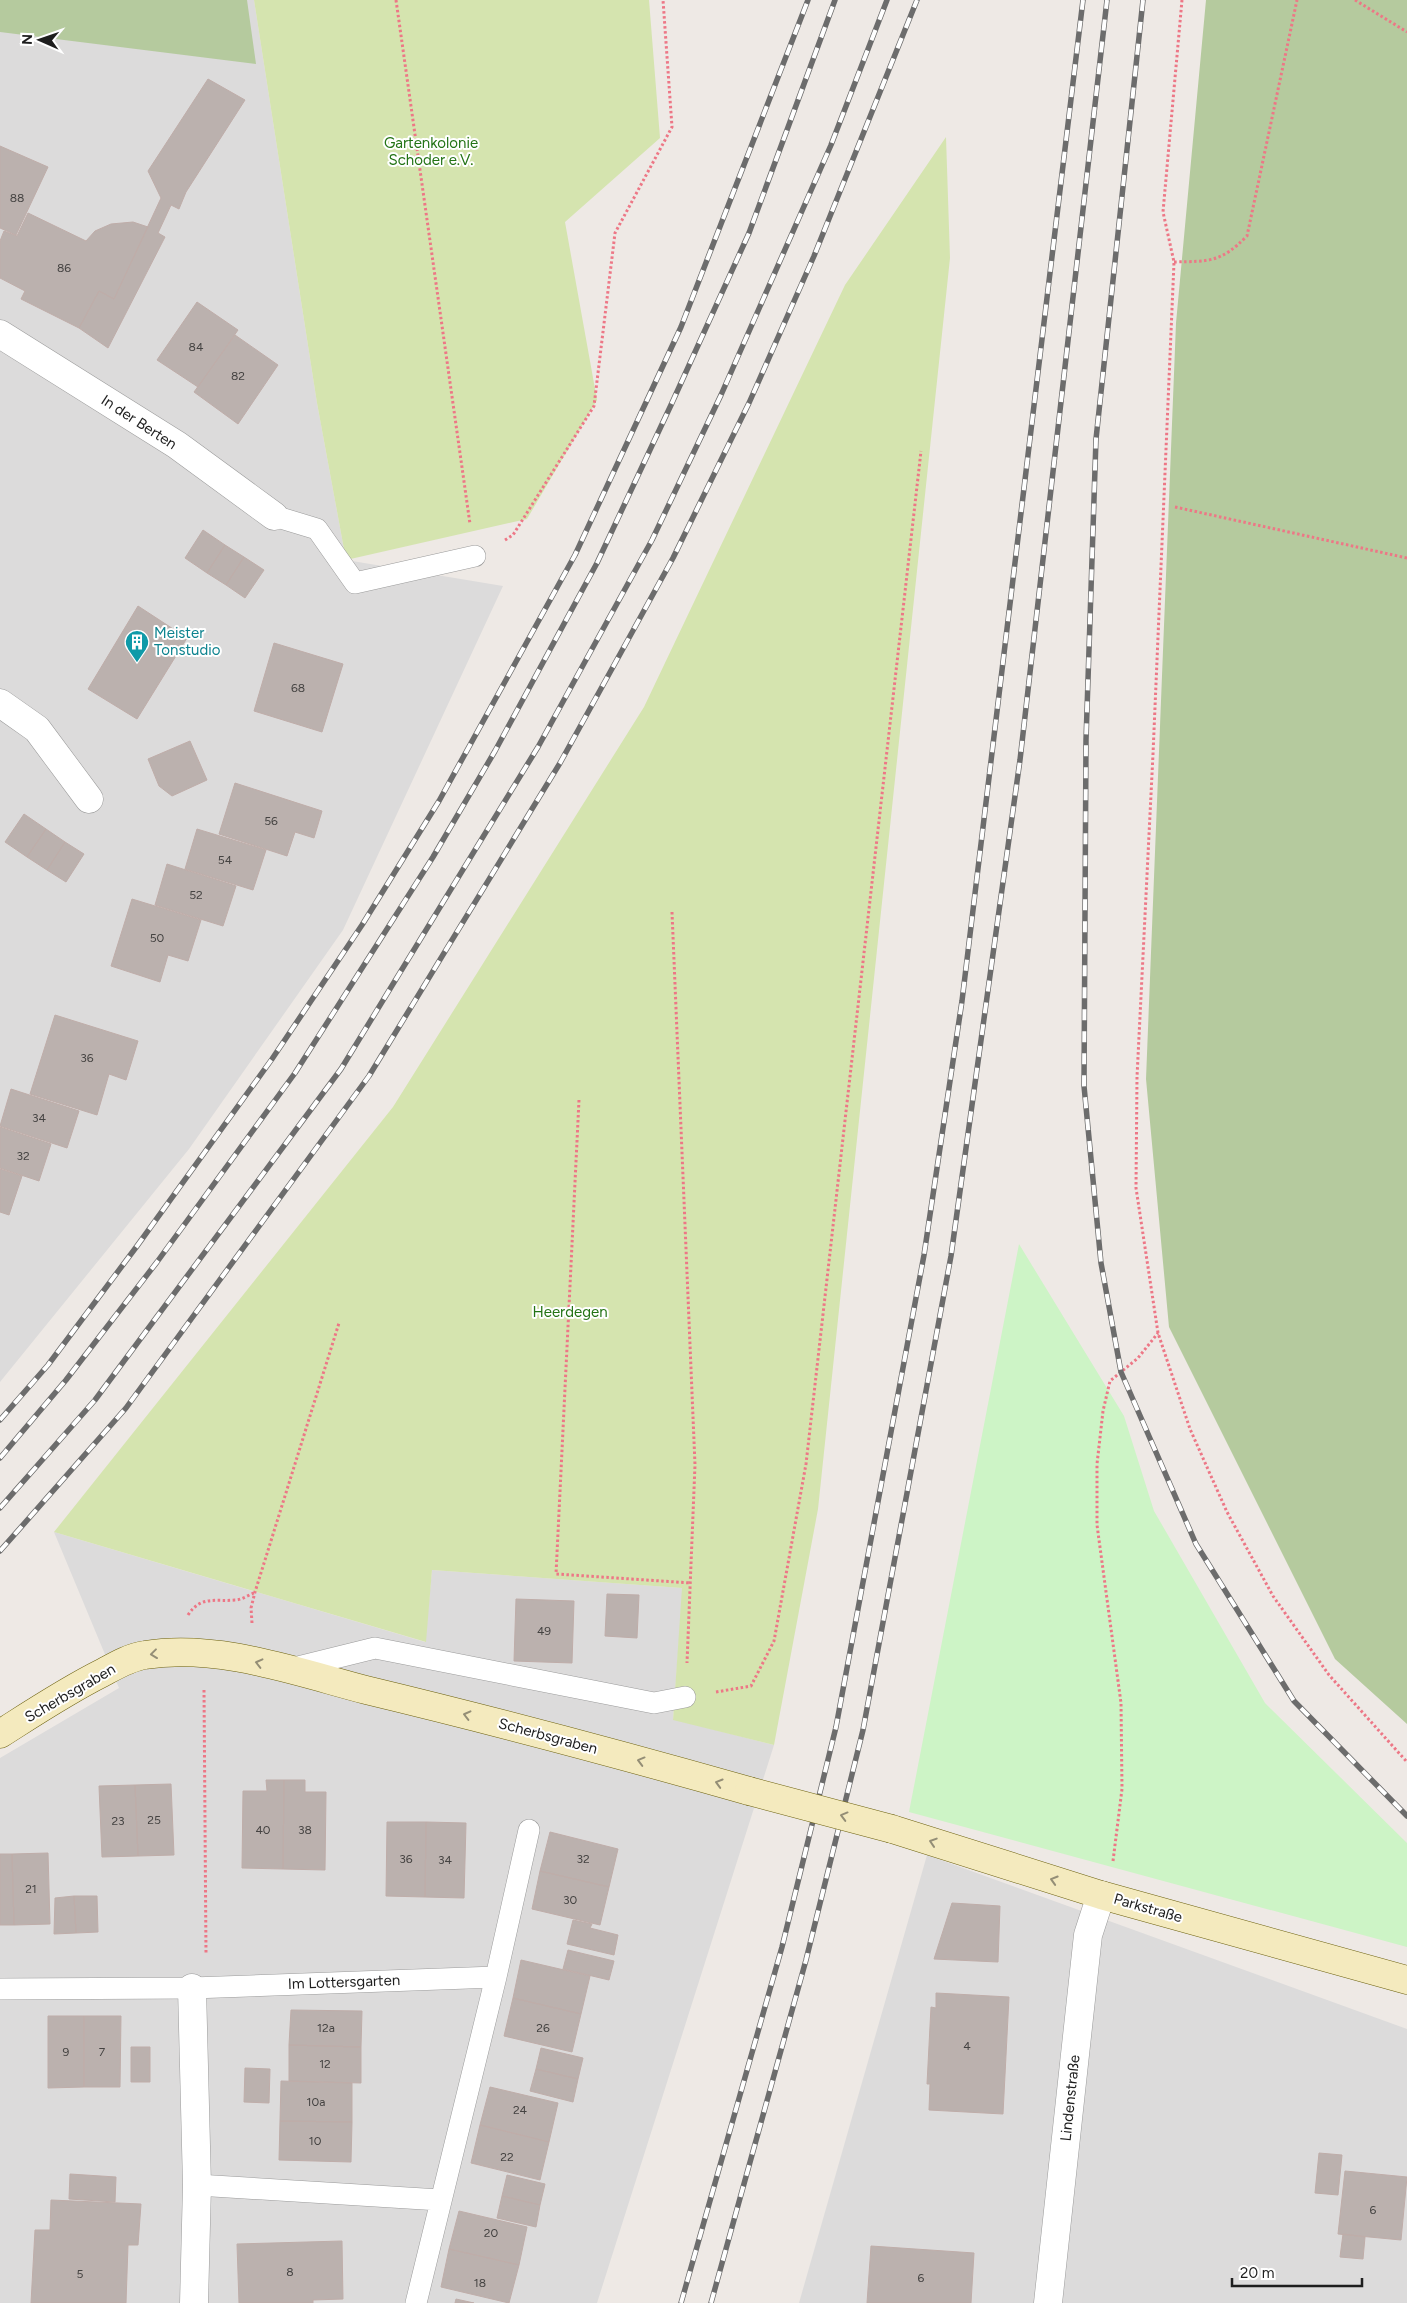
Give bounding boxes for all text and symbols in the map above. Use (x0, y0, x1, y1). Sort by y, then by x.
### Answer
north arrow (15, 15, 65, 65)
text: N (19, 34, 36, 45)
park label: Gartenkolonie Schoder e.V. (384, 134, 478, 169)
house number: 88 (10, 191, 24, 205)
house number: 86 (57, 261, 71, 275)
house number: 84 (189, 340, 204, 354)
house number: 82 (231, 369, 245, 383)
street label: In der Berten (98, 391, 180, 453)
place label: Meister Tonstudio (154, 624, 221, 659)
building icon: Meister Tonstudio (124, 629, 150, 663)
house number: 68 (291, 681, 305, 695)
house number: 56 (264, 814, 278, 828)
house number: 54 (218, 853, 233, 867)
house number: 52 (189, 888, 203, 902)
house number: 50 (150, 931, 165, 945)
house number: 36 (80, 1051, 94, 1065)
house number: 34 (32, 1111, 47, 1125)
house number: 32 (16, 1149, 30, 1163)
park label: Heerdegen (532, 1303, 608, 1321)
house number: 49 (537, 1624, 551, 1638)
one-way arrow (150, 1648, 158, 1658)
one-way arrow (254, 1658, 263, 1669)
street label: Scherbsgraben (21, 1660, 119, 1726)
one-way arrow (463, 1710, 472, 1721)
street label: Scherbsgraben (497, 1714, 599, 1758)
one-way arrow (637, 1756, 646, 1767)
one-way arrow (715, 1778, 723, 1788)
one-way arrow (841, 1812, 849, 1822)
house number: 25 (147, 1813, 161, 1827)
house number: 23 (111, 1814, 125, 1828)
house number: 40 (255, 1823, 271, 1837)
house number: 38 (298, 1823, 312, 1837)
one-way arrow (930, 1838, 938, 1848)
house number: 36 (399, 1852, 413, 1866)
house number: 32 (576, 1852, 590, 1866)
house number: 34 (438, 1853, 453, 1867)
one-way arrow (1051, 1876, 1059, 1886)
house number: 21 (25, 1882, 37, 1896)
street label: Parkstraße (1112, 1890, 1184, 1926)
house number: 30 (563, 1893, 577, 1907)
street label: Im Lottersgarten (288, 1971, 400, 1993)
house number: 12a (317, 2021, 335, 2035)
house number: 26 (536, 2021, 550, 2035)
house number: 4 (963, 2039, 971, 2053)
house number: 9 (63, 2045, 70, 2059)
house number: 7 (99, 2045, 106, 2059)
street label: Lindenstraße (1057, 2054, 1083, 2142)
house number: 12 (319, 2057, 331, 2071)
house number: 10a (307, 2095, 325, 2109)
house number: 24 (513, 2103, 528, 2117)
house number: 10 (309, 2134, 322, 2148)
house number: 22 (500, 2150, 514, 2164)
house number: 6 (1370, 2203, 1377, 2217)
house number: 20 (484, 2226, 499, 2240)
scale bar (1232, 2256, 1362, 2288)
text: 20 m (1240, 2264, 1274, 2282)
house number: 8 (286, 2265, 294, 2279)
house number: 5 (77, 2267, 84, 2281)
house number: 6 (918, 2271, 925, 2285)
house number: 18 (474, 2276, 486, 2290)

